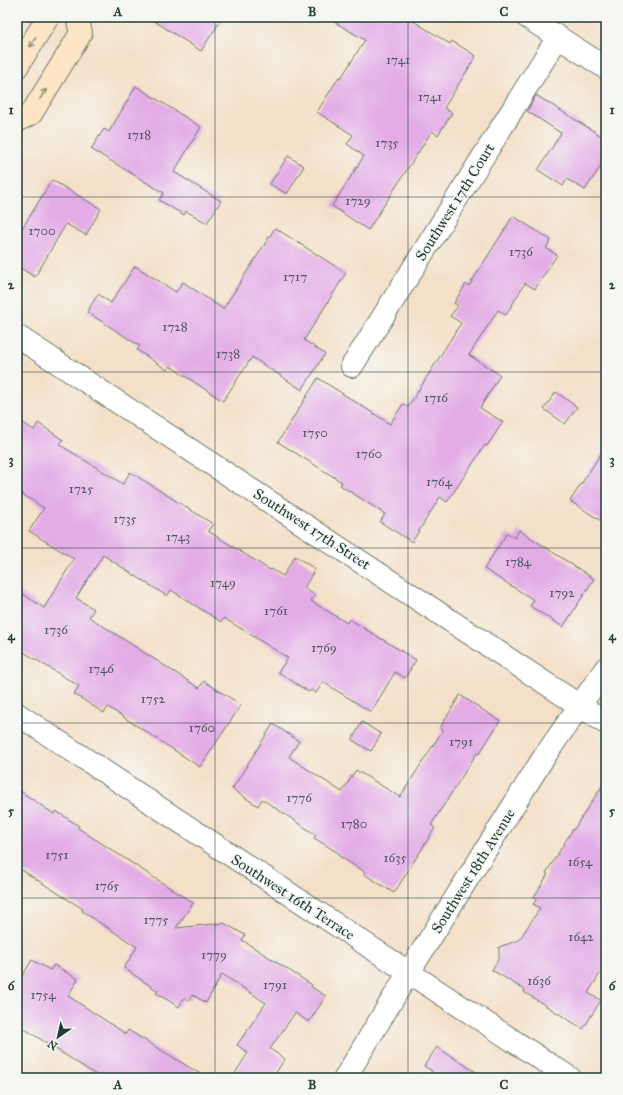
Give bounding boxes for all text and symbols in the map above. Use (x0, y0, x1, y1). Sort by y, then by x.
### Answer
text: A (113, 4, 123, 20)
text: B (308, 4, 317, 20)
text: C (500, 4, 509, 20)
one-way arrow (28, 36, 36, 48)
house number: 1741 (386, 52, 410, 68)
one-way arrow (40, 88, 48, 100)
house number: 1741 (418, 89, 442, 105)
text: 1 (8, 102, 14, 118)
text: 1 (609, 102, 615, 118)
house number: 1718 (127, 127, 151, 143)
house number: 1735 (375, 135, 399, 151)
street label: Southwest 17th Court (411, 139, 499, 264)
house number: 1729 (345, 193, 371, 209)
house number: 1700 (28, 223, 56, 239)
house number: 1736 (509, 244, 533, 260)
house number: 1717 (283, 269, 307, 285)
text: 2 (8, 277, 15, 293)
text: 2 (609, 277, 616, 293)
house number: 1728 (162, 319, 188, 335)
house number: 1738 (216, 346, 240, 362)
house number: 1716 (424, 390, 448, 406)
house number: 1750 (302, 425, 328, 441)
house number: 1760 (356, 446, 382, 462)
text: 3 (8, 452, 14, 468)
text: 3 (609, 452, 615, 468)
house number: 1764 (426, 474, 453, 490)
house number: 1725 (69, 481, 93, 497)
street label: Southwest 17th Street (250, 484, 374, 574)
house number: 1735 (113, 511, 137, 527)
house number: 1743 (166, 529, 190, 545)
house number: 1784 (505, 554, 532, 570)
house number: 1749 (210, 575, 236, 591)
house number: 1792 (549, 585, 575, 601)
house number: 1761 (264, 603, 288, 619)
house number: 1736 (44, 622, 68, 638)
text: 4 (7, 628, 15, 644)
text: 4 (608, 628, 616, 644)
house number: 1769 (311, 640, 337, 656)
house number: 1746 (88, 661, 114, 677)
house number: 1752 (141, 691, 166, 707)
house number: 1760 (189, 720, 215, 736)
house number: 1791 (449, 734, 473, 750)
house number: 1776 (286, 790, 312, 806)
text: 5 (8, 803, 15, 819)
text: 5 (609, 803, 616, 819)
street label: Southwest 18th Avenue (427, 805, 519, 937)
house number: 1780 (341, 816, 367, 832)
house number: 1751 (45, 847, 69, 863)
street label: Southwest 16th Terrace (228, 850, 358, 944)
house number: 1635 (383, 850, 407, 866)
house number: 1654 (568, 854, 593, 870)
house number: 1765 (95, 878, 119, 894)
house number: 1775 (143, 912, 169, 928)
house number: 1642 (568, 929, 594, 945)
house number: 1779 (201, 947, 227, 963)
house number: 1636 (527, 973, 551, 989)
house number: 1791 (263, 977, 287, 993)
text: 6 (8, 978, 16, 994)
text: 6 (609, 978, 617, 994)
house number: 1754 (30, 987, 56, 1003)
north arrow (38, 1017, 78, 1057)
text: N (45, 1037, 60, 1053)
text: A (113, 1077, 123, 1093)
text: B (308, 1077, 317, 1093)
text: C (500, 1077, 509, 1093)

